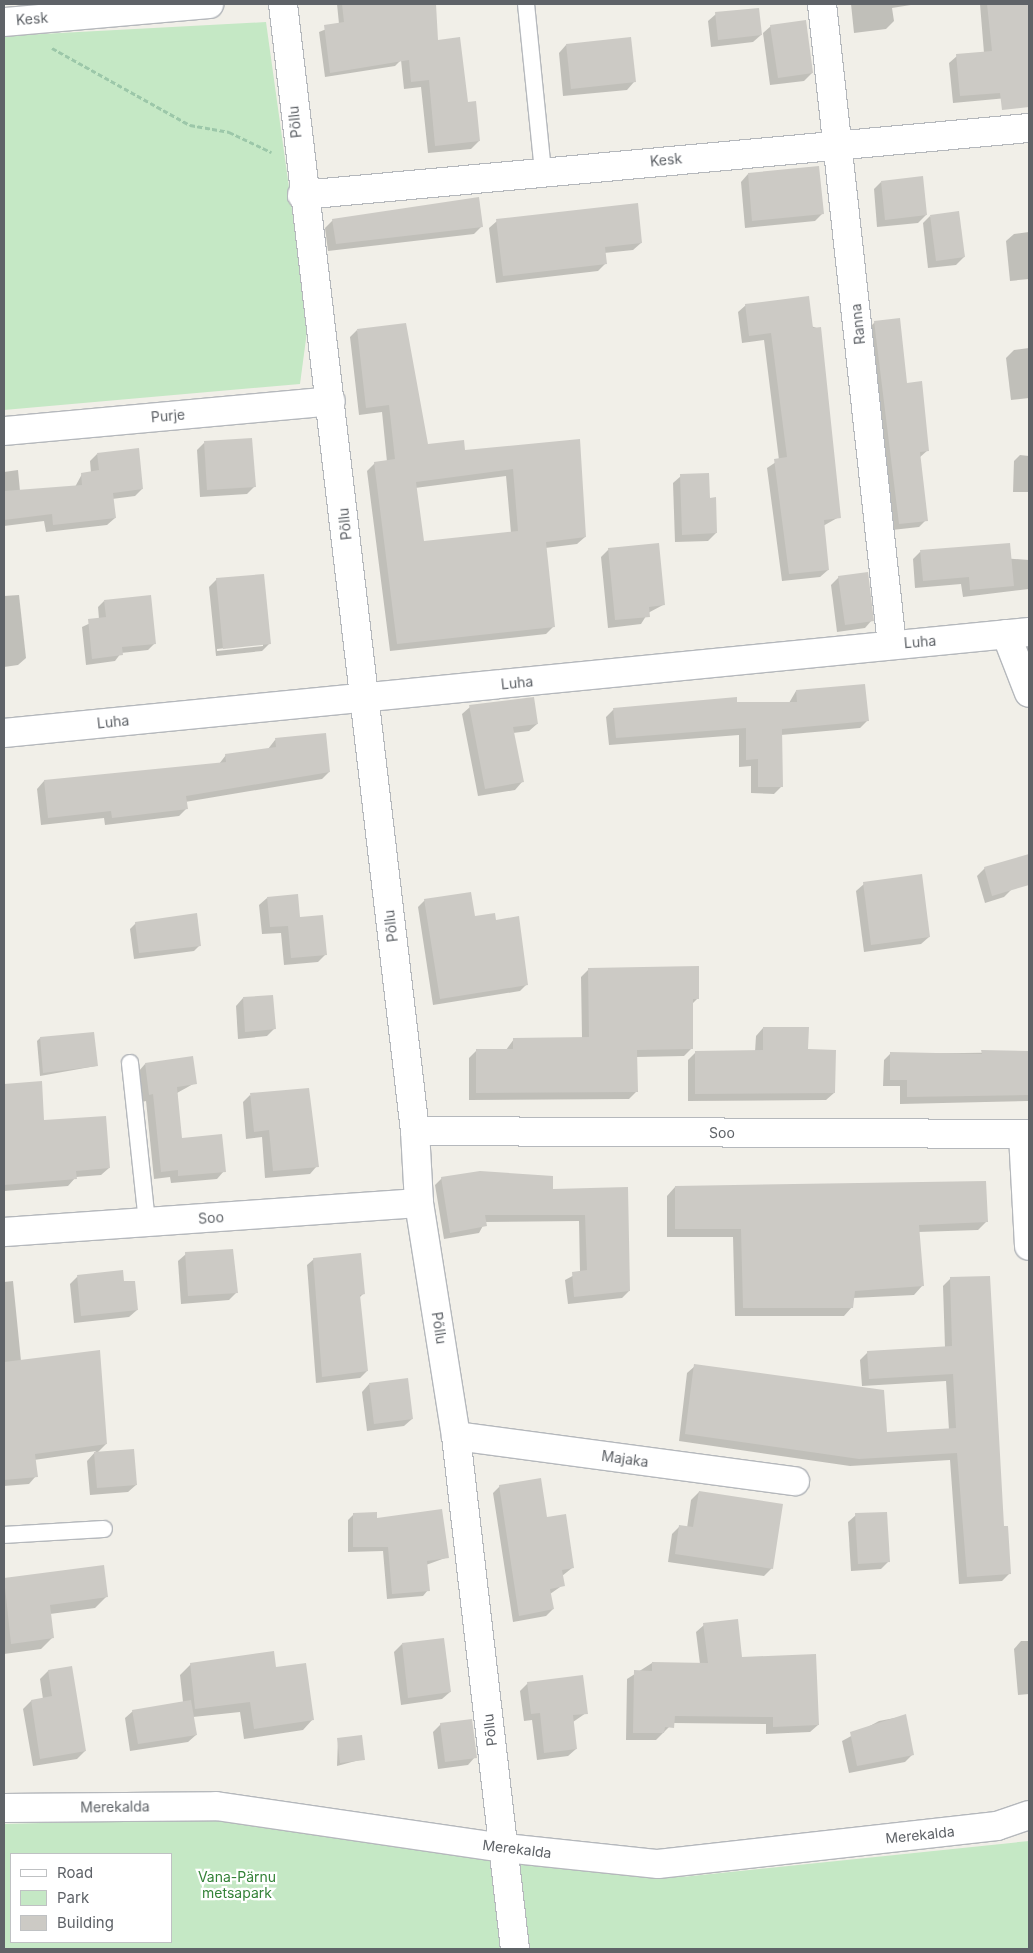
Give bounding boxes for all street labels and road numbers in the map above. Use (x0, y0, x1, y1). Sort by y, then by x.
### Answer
street label: Kesk (15, 9, 49, 29)
street label: Põllu (285, 105, 305, 139)
street label: Kesk (649, 150, 683, 170)
street label: Ranna (847, 303, 869, 345)
street label: Purje (150, 406, 186, 426)
street label: Põllu (335, 507, 355, 541)
street label: Luha (903, 632, 937, 652)
street label: Luha (500, 673, 534, 693)
street label: Luha (96, 712, 130, 732)
street label: Põllu (381, 909, 401, 943)
street label: Soo (709, 1125, 735, 1141)
street label: Soo (198, 1209, 224, 1227)
street label: Põllu (428, 1311, 450, 1345)
street label: Majaka (600, 1447, 650, 1471)
street label: Põllu (480, 1713, 500, 1747)
street label: Merekalda (80, 1798, 150, 1816)
street label: Merekalda (885, 1823, 955, 1847)
street label: Merekalda (482, 1836, 552, 1862)

